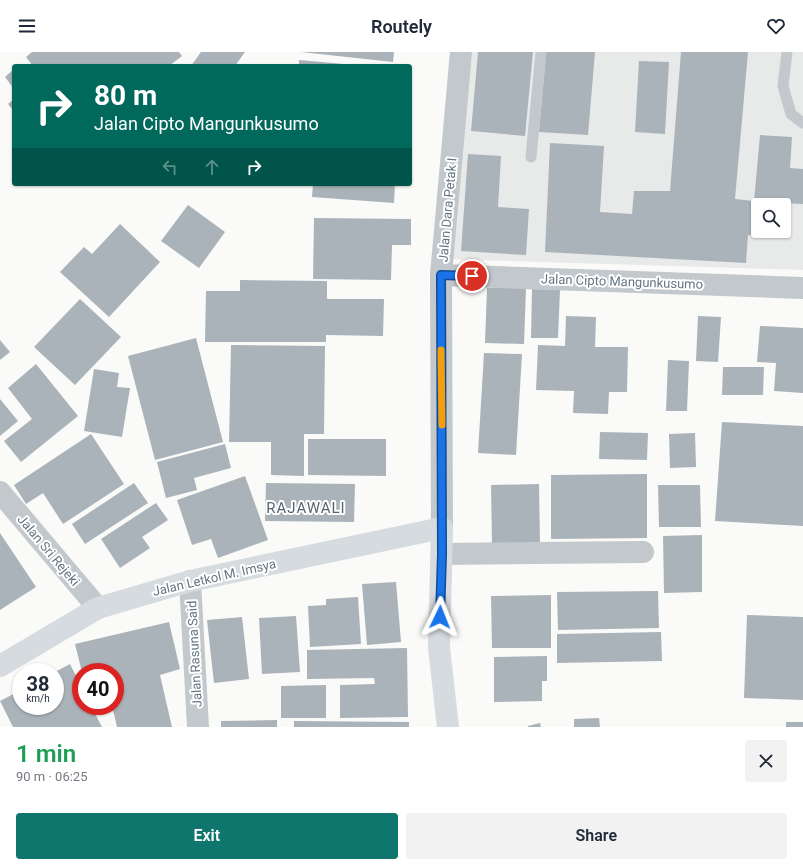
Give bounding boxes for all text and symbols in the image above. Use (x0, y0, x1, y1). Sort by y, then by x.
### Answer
icon: menu (16, 15, 38, 37)
icon: heart (765, 15, 787, 37)
text: Routely (371, 16, 432, 37)
text: 80 m (94, 79, 157, 112)
icon: right (28, 80, 80, 132)
text: Jalan Cipto Mangunkusumo (94, 113, 319, 134)
icon: left (159, 156, 181, 178)
icon: ahead (201, 156, 223, 178)
icon: right (243, 156, 265, 178)
street label: Jalan Dara Petak I (435, 157, 460, 263)
map controls (751, 198, 791, 238)
button: search (751, 198, 791, 238)
pin (455, 259, 489, 293)
icon: arrive (461, 265, 483, 287)
street label: Jalan Cipto Mangunkusumo (541, 271, 703, 292)
district label: RAJAWALI (266, 499, 346, 517)
street label: Jalan Sri Rejeki (15, 512, 83, 589)
street label: Jalan Letkol M. Imsya (151, 556, 277, 599)
position arrow (419, 596, 461, 638)
street label: Jalan Rasuna Said (184, 600, 205, 708)
speed limit sign: 40 (72, 663, 124, 715)
text: 38 (27, 672, 49, 696)
text: km/h (26, 693, 50, 704)
text: 1 min (16, 740, 76, 768)
button: close (745, 740, 787, 782)
text: 90 m · 06:25 (16, 769, 87, 784)
button: Exit (16, 813, 398, 859)
button: Share (406, 813, 787, 859)

